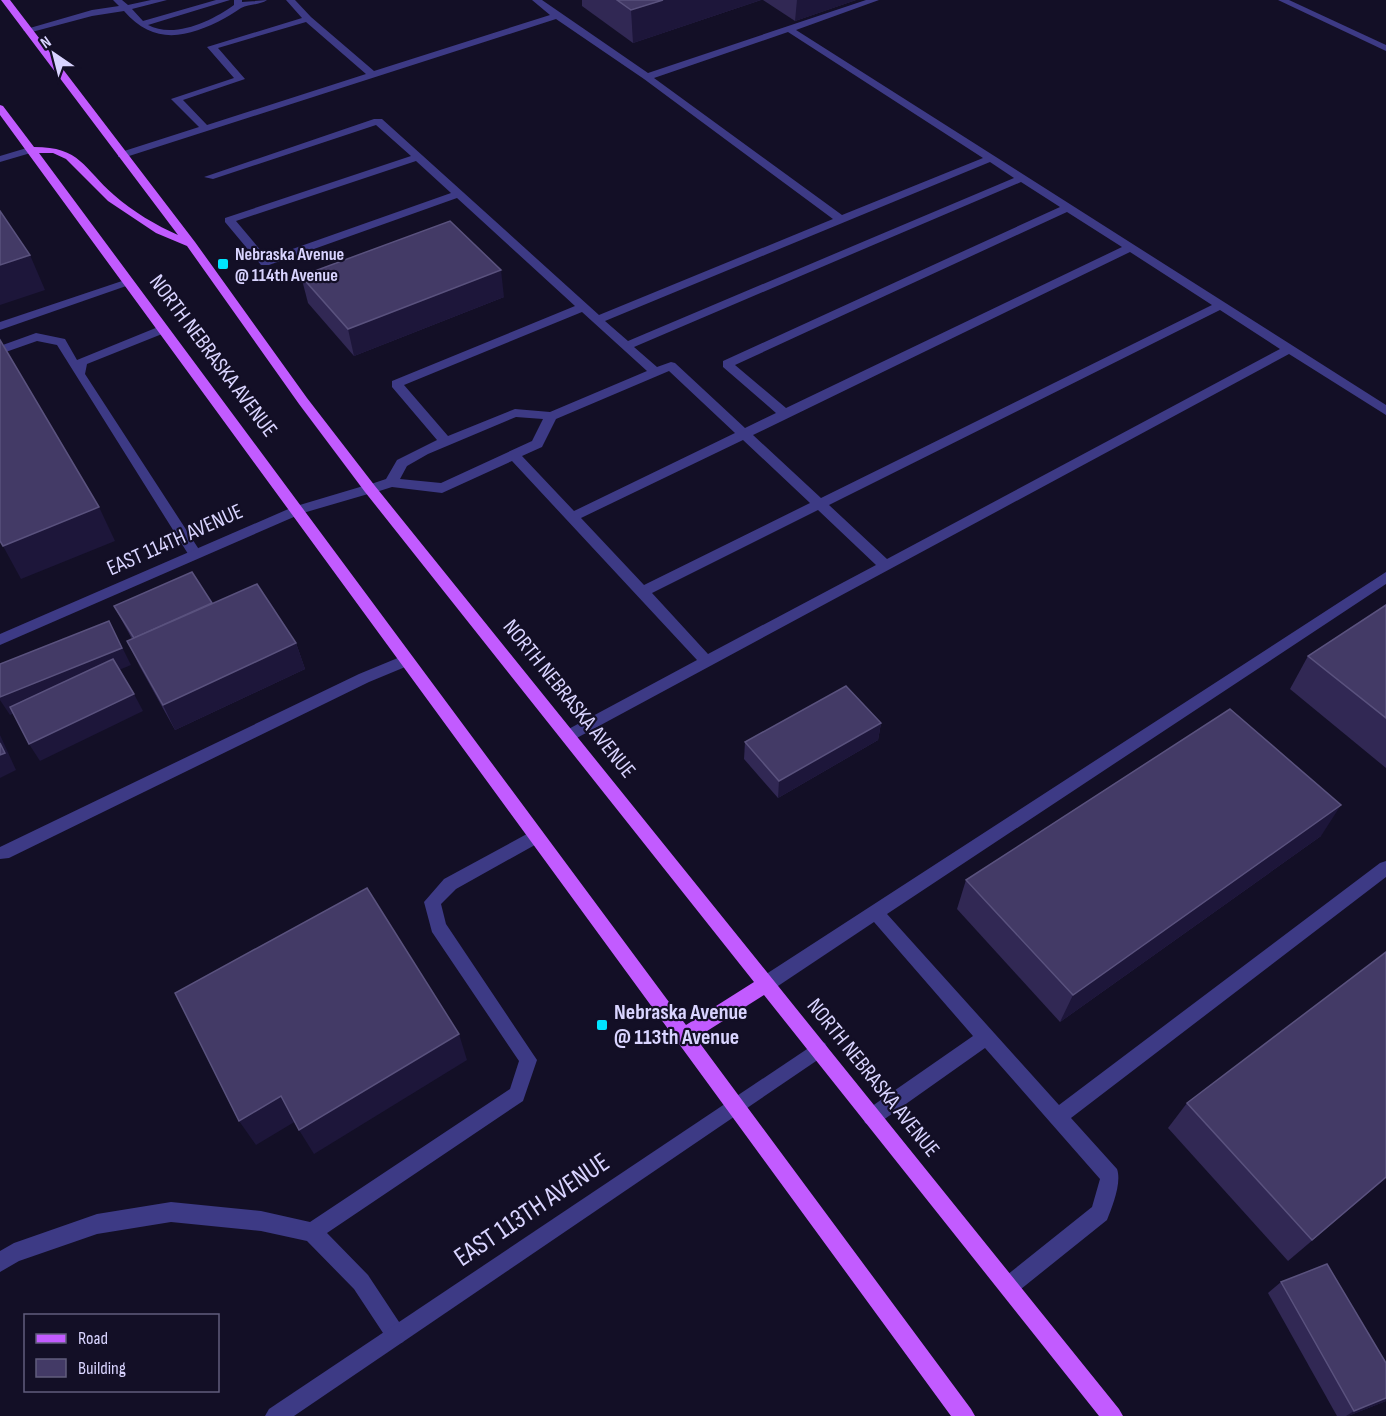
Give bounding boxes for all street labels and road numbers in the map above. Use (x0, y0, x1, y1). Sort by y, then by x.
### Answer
street label: NORTH NEBRASKA AVENUE (143, 270, 283, 442)
street label: EAST 114TH AVENUE (103, 498, 247, 582)
street label: NORTH NEBRASKA AVENUE (497, 614, 641, 784)
street label: NORTH NEBRASKA AVENUE (801, 993, 945, 1163)
street label: EAST 113TH AVENUE (448, 1146, 616, 1274)

